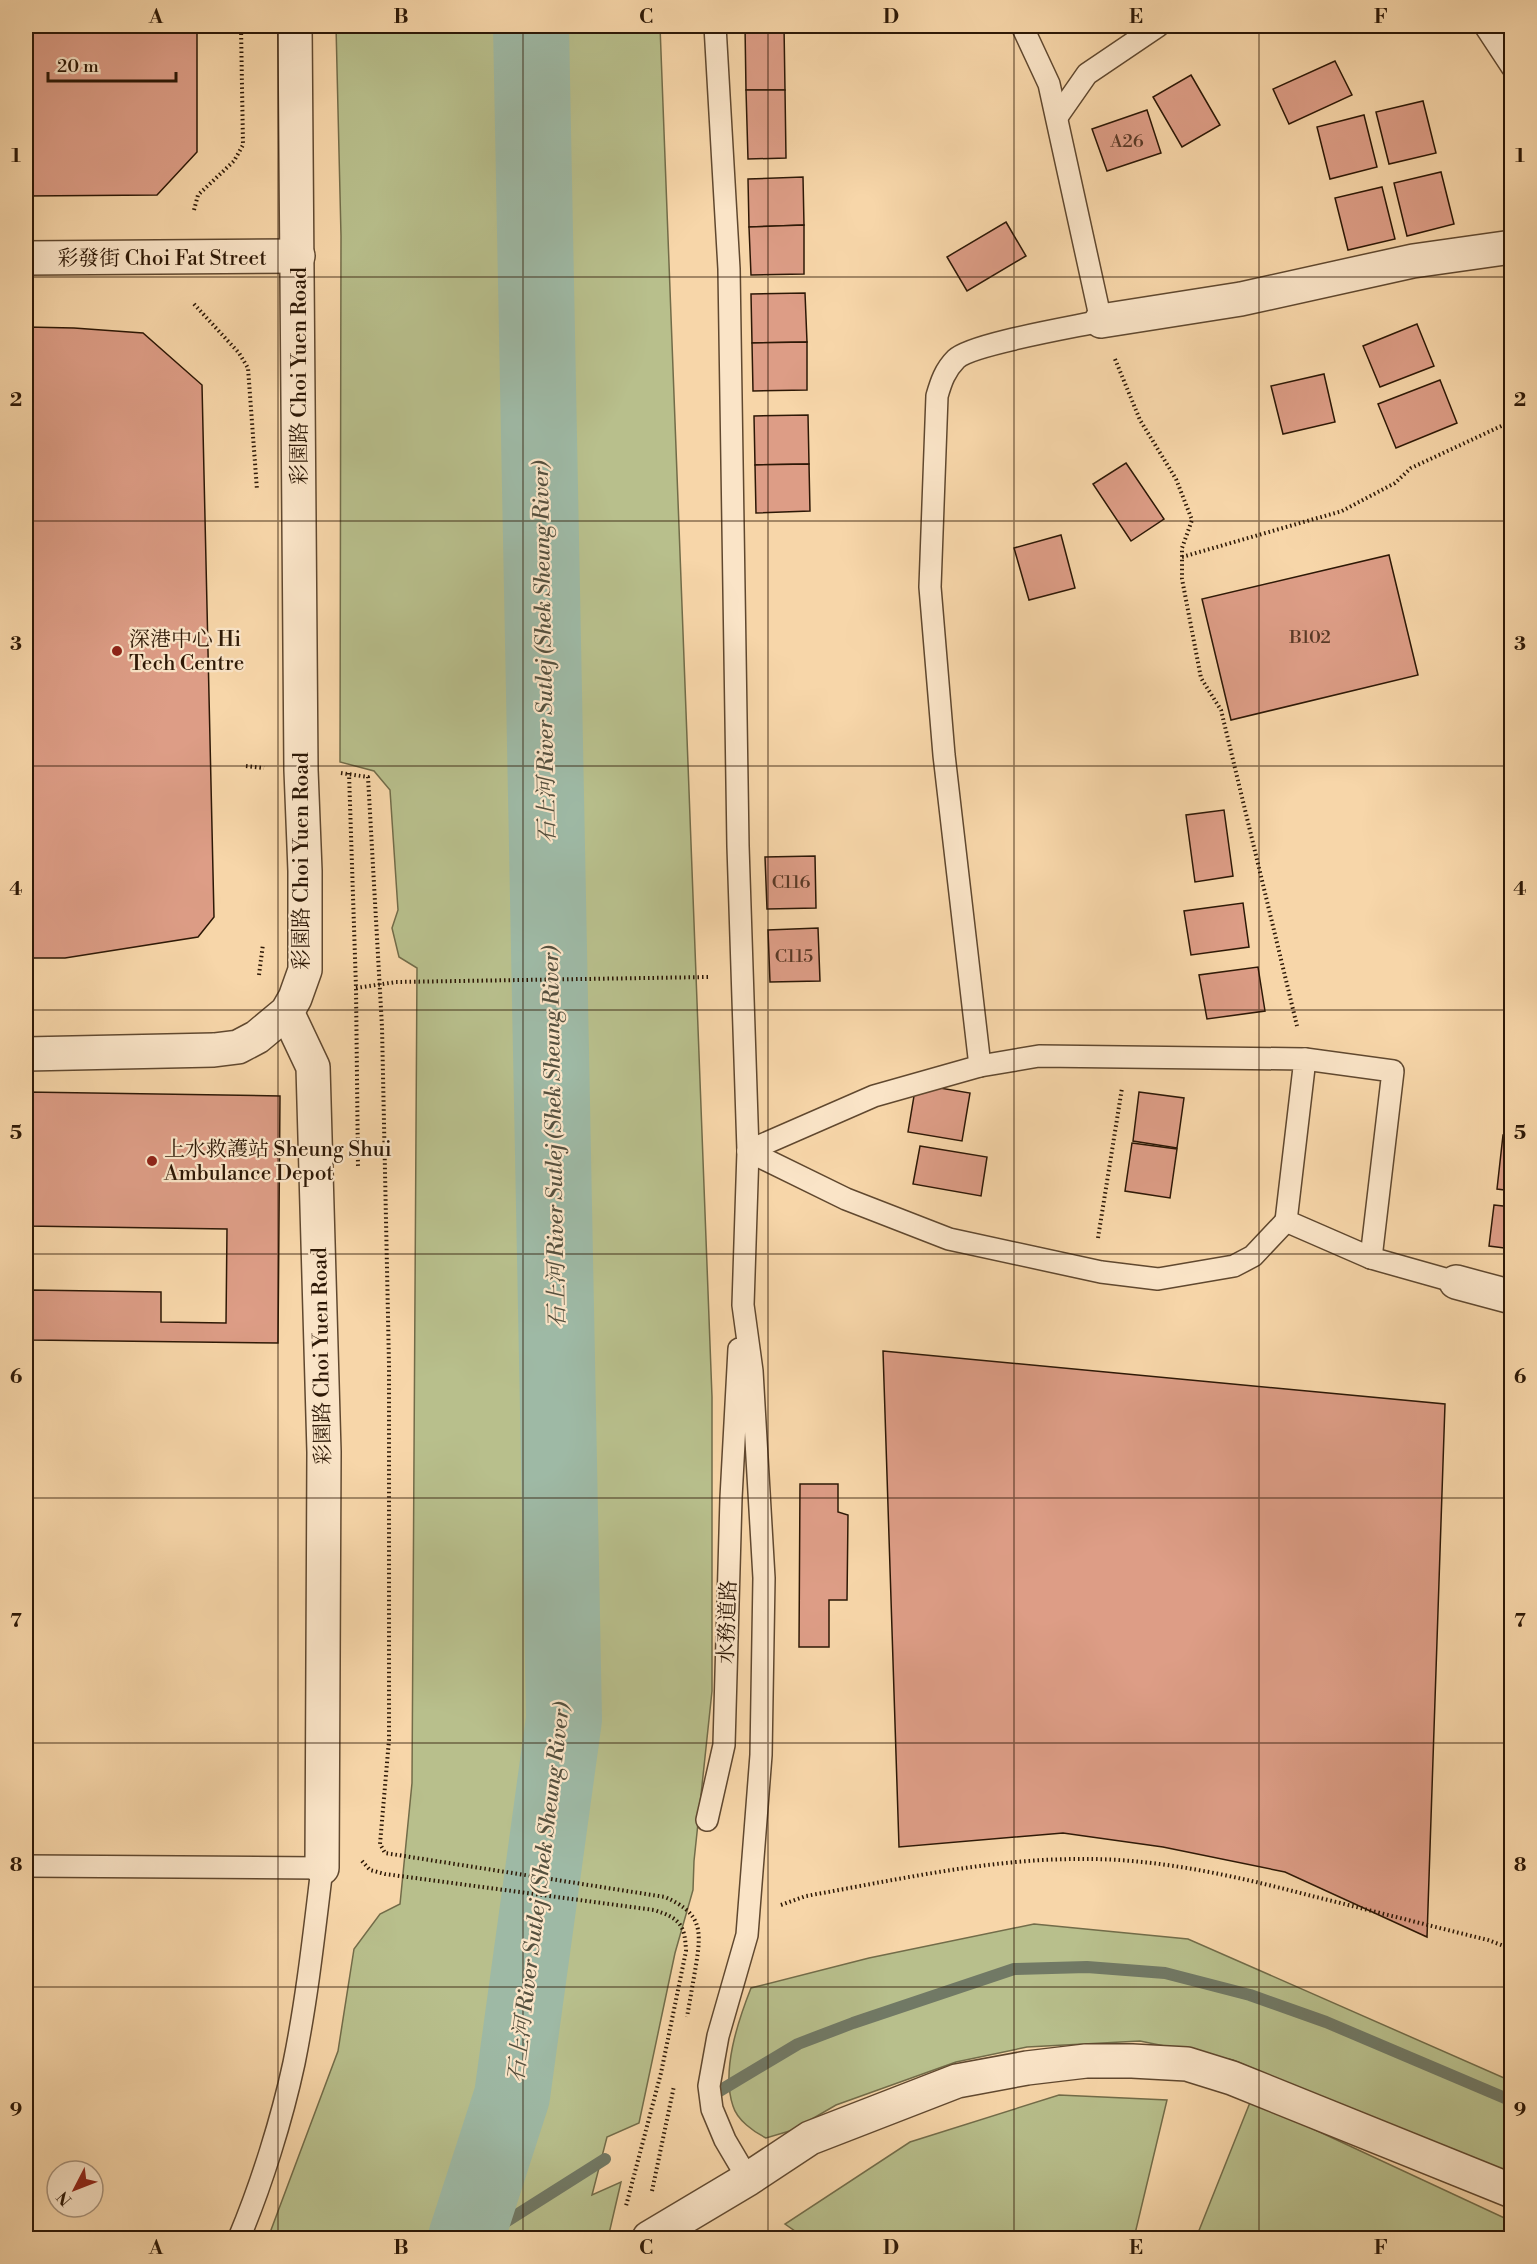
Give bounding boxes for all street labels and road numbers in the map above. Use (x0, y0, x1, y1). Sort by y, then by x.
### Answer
street label: 彩發街 Choi Fat Street (57, 246, 267, 272)
street label: 彩園路 Choi Yuen Road (287, 267, 313, 485)
street label: 彩園路 Choi Yuen Road (289, 752, 315, 970)
street label: 彩園路 Choi Yuen Road (307, 1247, 337, 1465)
street label: 水務道路 (714, 1580, 742, 1664)

